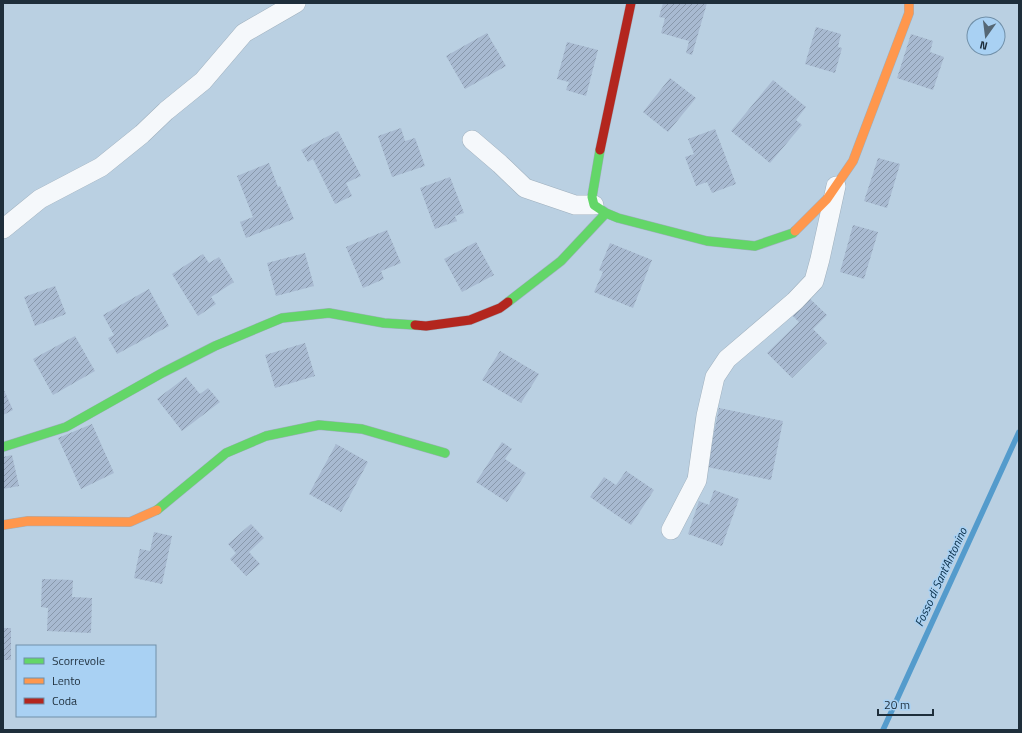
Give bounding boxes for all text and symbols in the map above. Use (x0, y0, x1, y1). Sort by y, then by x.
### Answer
north arrow (966, 16, 1006, 56)
text: N (978, 37, 989, 54)
water label: Fosso di Sant'Antonino (909, 523, 972, 629)
legend (16, 645, 156, 717)
text: Scorrevole (52, 651, 105, 670)
text: Lento (52, 671, 81, 690)
text: Coda (52, 691, 77, 710)
scale bar (878, 691, 933, 717)
text: 20 m (884, 695, 910, 714)

